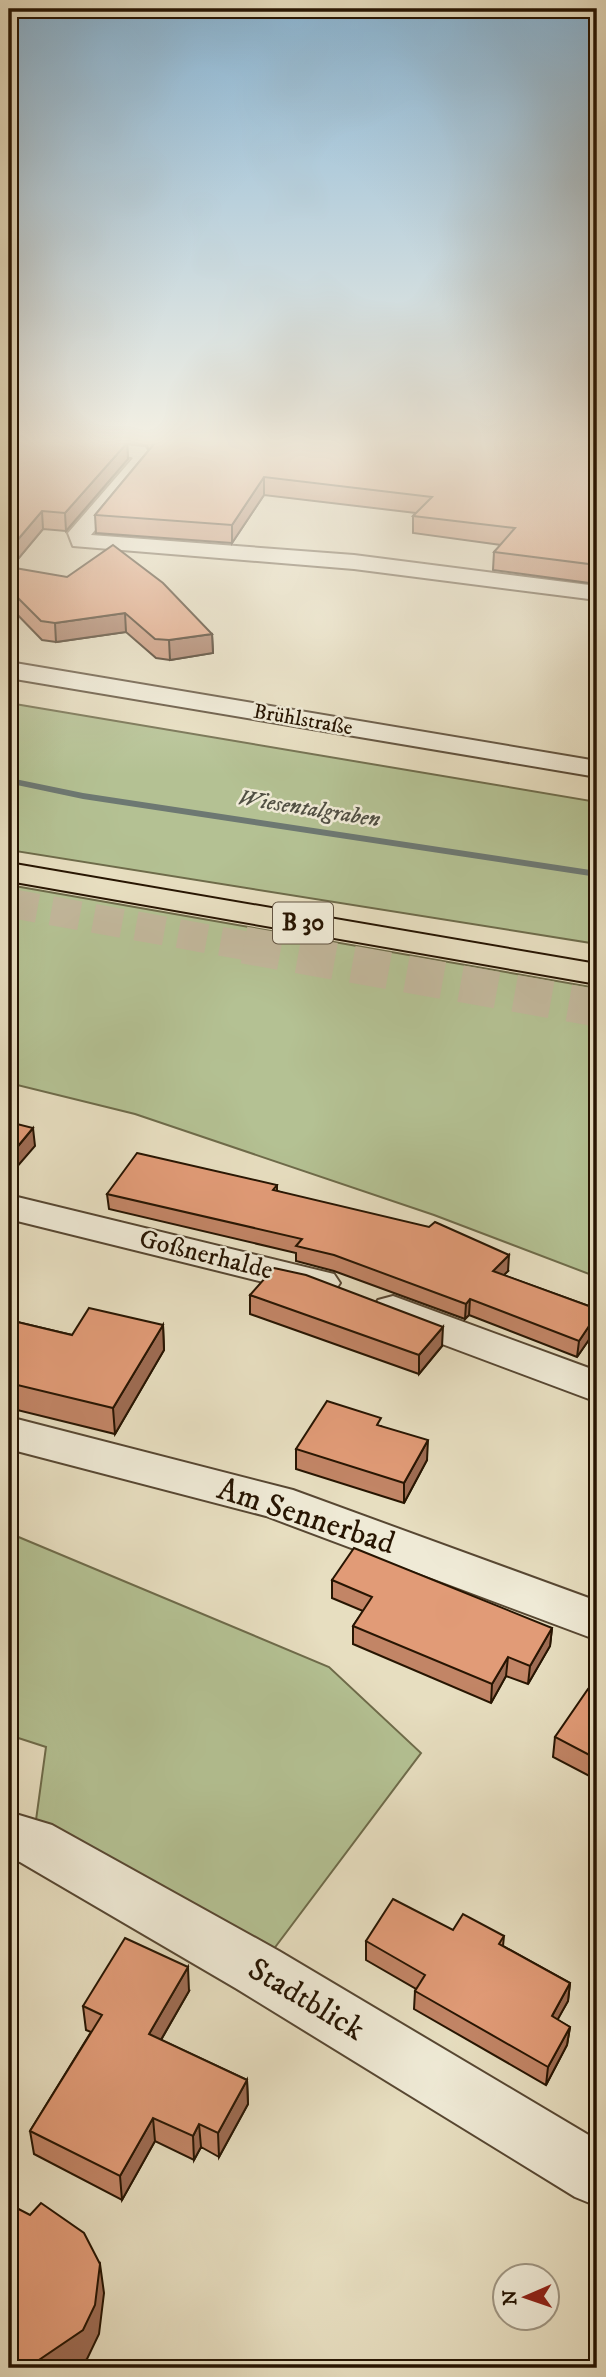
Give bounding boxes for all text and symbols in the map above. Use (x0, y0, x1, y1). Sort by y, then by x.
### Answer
street label: Brühlstraße (251, 698, 355, 742)
water label: Wiesentalgraben (236, 783, 383, 835)
road number: B 30 (273, 903, 333, 944)
street label: Goßnerhalde (136, 1222, 276, 1288)
street label: Am Sennerbad (212, 1469, 400, 1565)
street label: Stadtblick (240, 1950, 372, 2050)
north arrow (490, 2262, 560, 2332)
text: N (499, 2289, 522, 2306)

